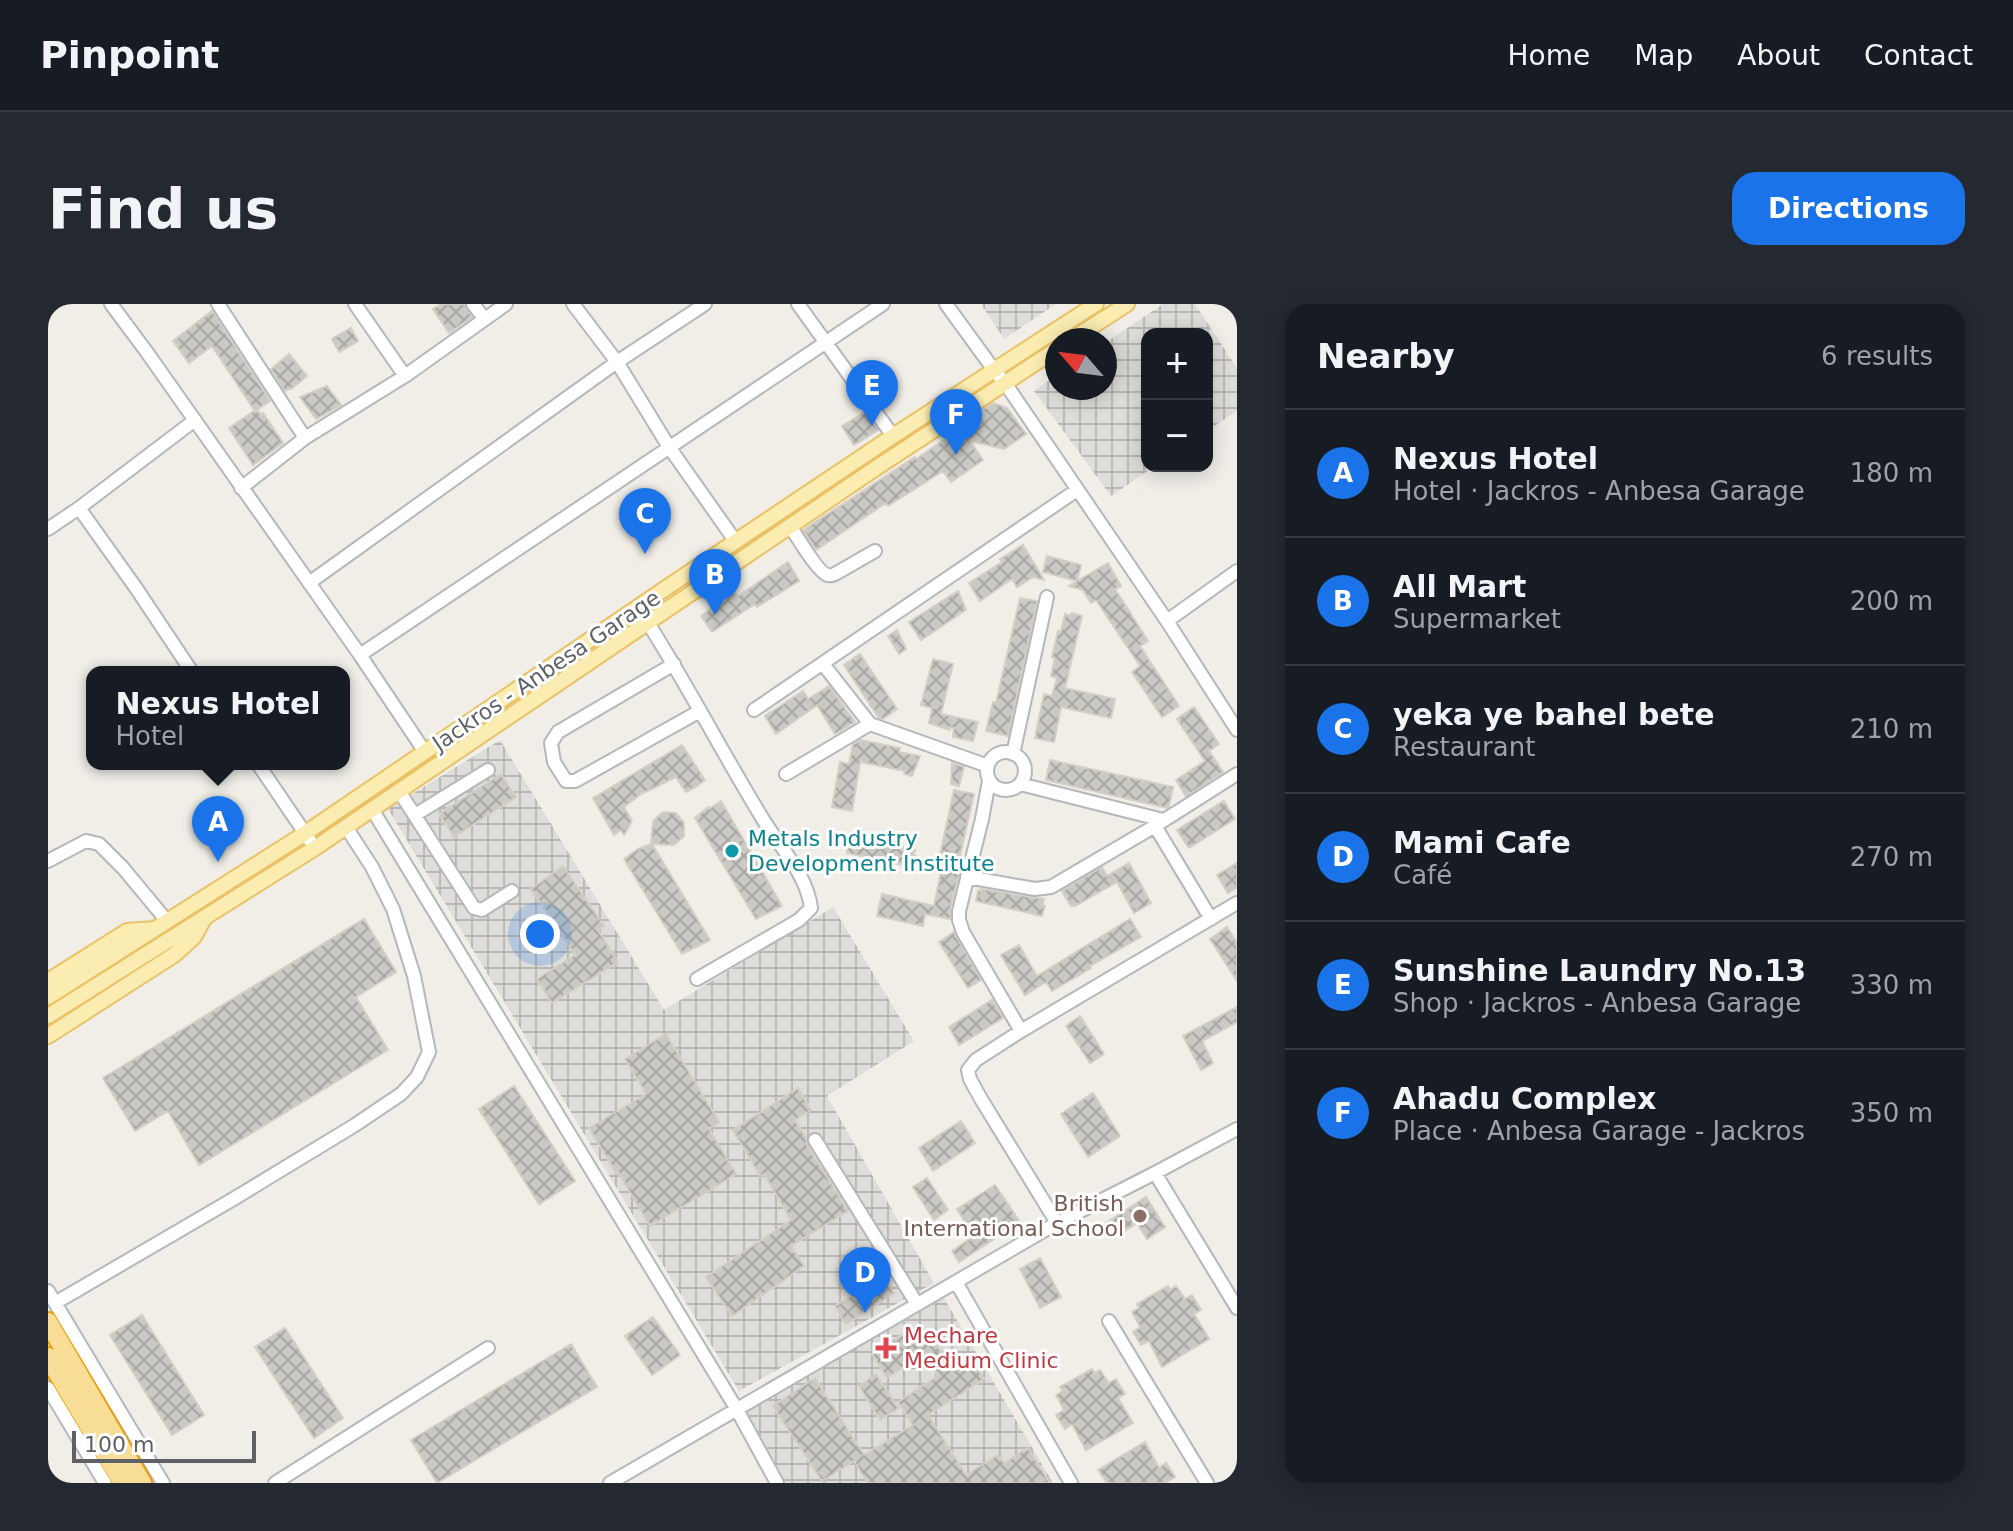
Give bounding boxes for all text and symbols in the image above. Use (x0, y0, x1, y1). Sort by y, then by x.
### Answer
text: Pinpoint (40, 33, 219, 77)
text: Home (1507, 39, 1590, 72)
text: Map (1634, 39, 1693, 72)
text: About (1737, 39, 1820, 72)
text: Contact (1864, 39, 1973, 72)
button: Directions (1732, 172, 1965, 245)
text: Find us (48, 176, 278, 241)
north arrow (1045, 328, 1117, 400)
map controls (1141, 328, 1213, 472)
button: + (1141, 328, 1213, 400)
text: Nearby (1317, 336, 1455, 376)
text: 6 results (1821, 341, 1933, 371)
pin: E (846, 360, 898, 426)
pin: F (930, 389, 982, 455)
button: − (1141, 400, 1213, 472)
text: Nexus Hotel (1393, 441, 1598, 476)
text: A (1333, 458, 1353, 488)
text: 180 m (1850, 458, 1933, 488)
text: Hotel · Jackros - Anbesa Garage (1393, 476, 1805, 506)
pin: C (619, 488, 671, 554)
pin: B (689, 549, 741, 615)
text: All Mart (1393, 569, 1526, 604)
street label: Jackros - Anbesa Garage (426, 585, 665, 757)
text: B (1333, 586, 1353, 616)
text: 200 m (1850, 586, 1933, 616)
text: Supermarket (1393, 604, 1561, 634)
popup (86, 666, 350, 770)
text: Nexus Hotel (115, 686, 321, 721)
text: yeka ye bahel bete (1393, 697, 1715, 732)
text: C (1333, 714, 1353, 744)
text: 210 m (1850, 714, 1933, 744)
text: Hotel (115, 721, 184, 751)
text: Restaurant (1393, 732, 1535, 762)
pin: A (192, 796, 244, 862)
text: Mami Cafe (1393, 825, 1571, 860)
place label: Metals Industry Development Institute (748, 826, 994, 876)
marker: Metals Industry Development Institute (723, 842, 741, 860)
text: D (1332, 842, 1354, 872)
text: 270 m (1850, 842, 1933, 872)
text: Café (1393, 860, 1452, 890)
your location (520, 914, 560, 954)
text: Sunshine Laundry No.13 (1393, 953, 1806, 988)
text: E (1334, 970, 1352, 1000)
text: 330 m (1850, 970, 1933, 1000)
text: Shop · Jackros - Anbesa Garage (1393, 988, 1801, 1018)
text: Ahadu Complex (1393, 1081, 1656, 1116)
text: F (1334, 1098, 1352, 1128)
text: 350 m (1850, 1098, 1933, 1128)
text: Place · Anbesa Garage - Jackros (1393, 1116, 1805, 1146)
place label: British International School (904, 1191, 1124, 1241)
marker: British International School (1131, 1207, 1149, 1225)
pin: D (839, 1247, 891, 1313)
place label: Mechare Medium Clinic (904, 1323, 1059, 1373)
marker: Mechare Medium Clinic (875, 1337, 897, 1359)
scale bar (72, 1427, 256, 1463)
text: 100 m (84, 1432, 154, 1457)

